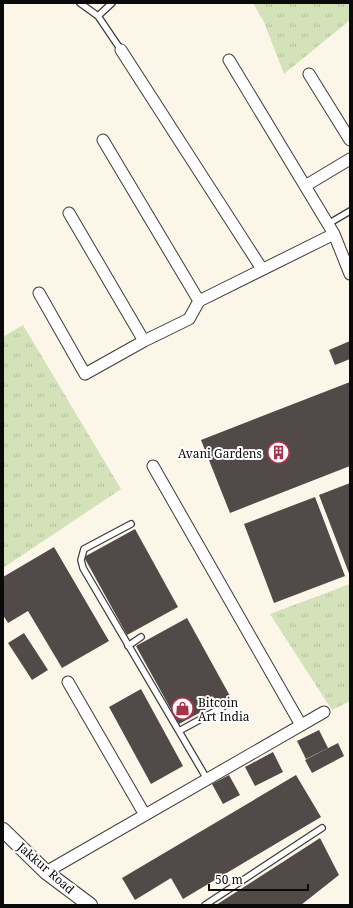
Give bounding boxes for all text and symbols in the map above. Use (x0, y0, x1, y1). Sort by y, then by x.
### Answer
building icon: Avani Gardens (265, 440, 291, 466)
place label: Avani Gardens (178, 445, 262, 462)
place label: Bitcoin Art India (198, 694, 250, 725)
shop icon: Bitcoin Art India (170, 696, 196, 722)
street label: Jakkur Road (13, 838, 79, 898)
scale bar (209, 866, 308, 892)
text: 50 m (215, 871, 243, 888)

